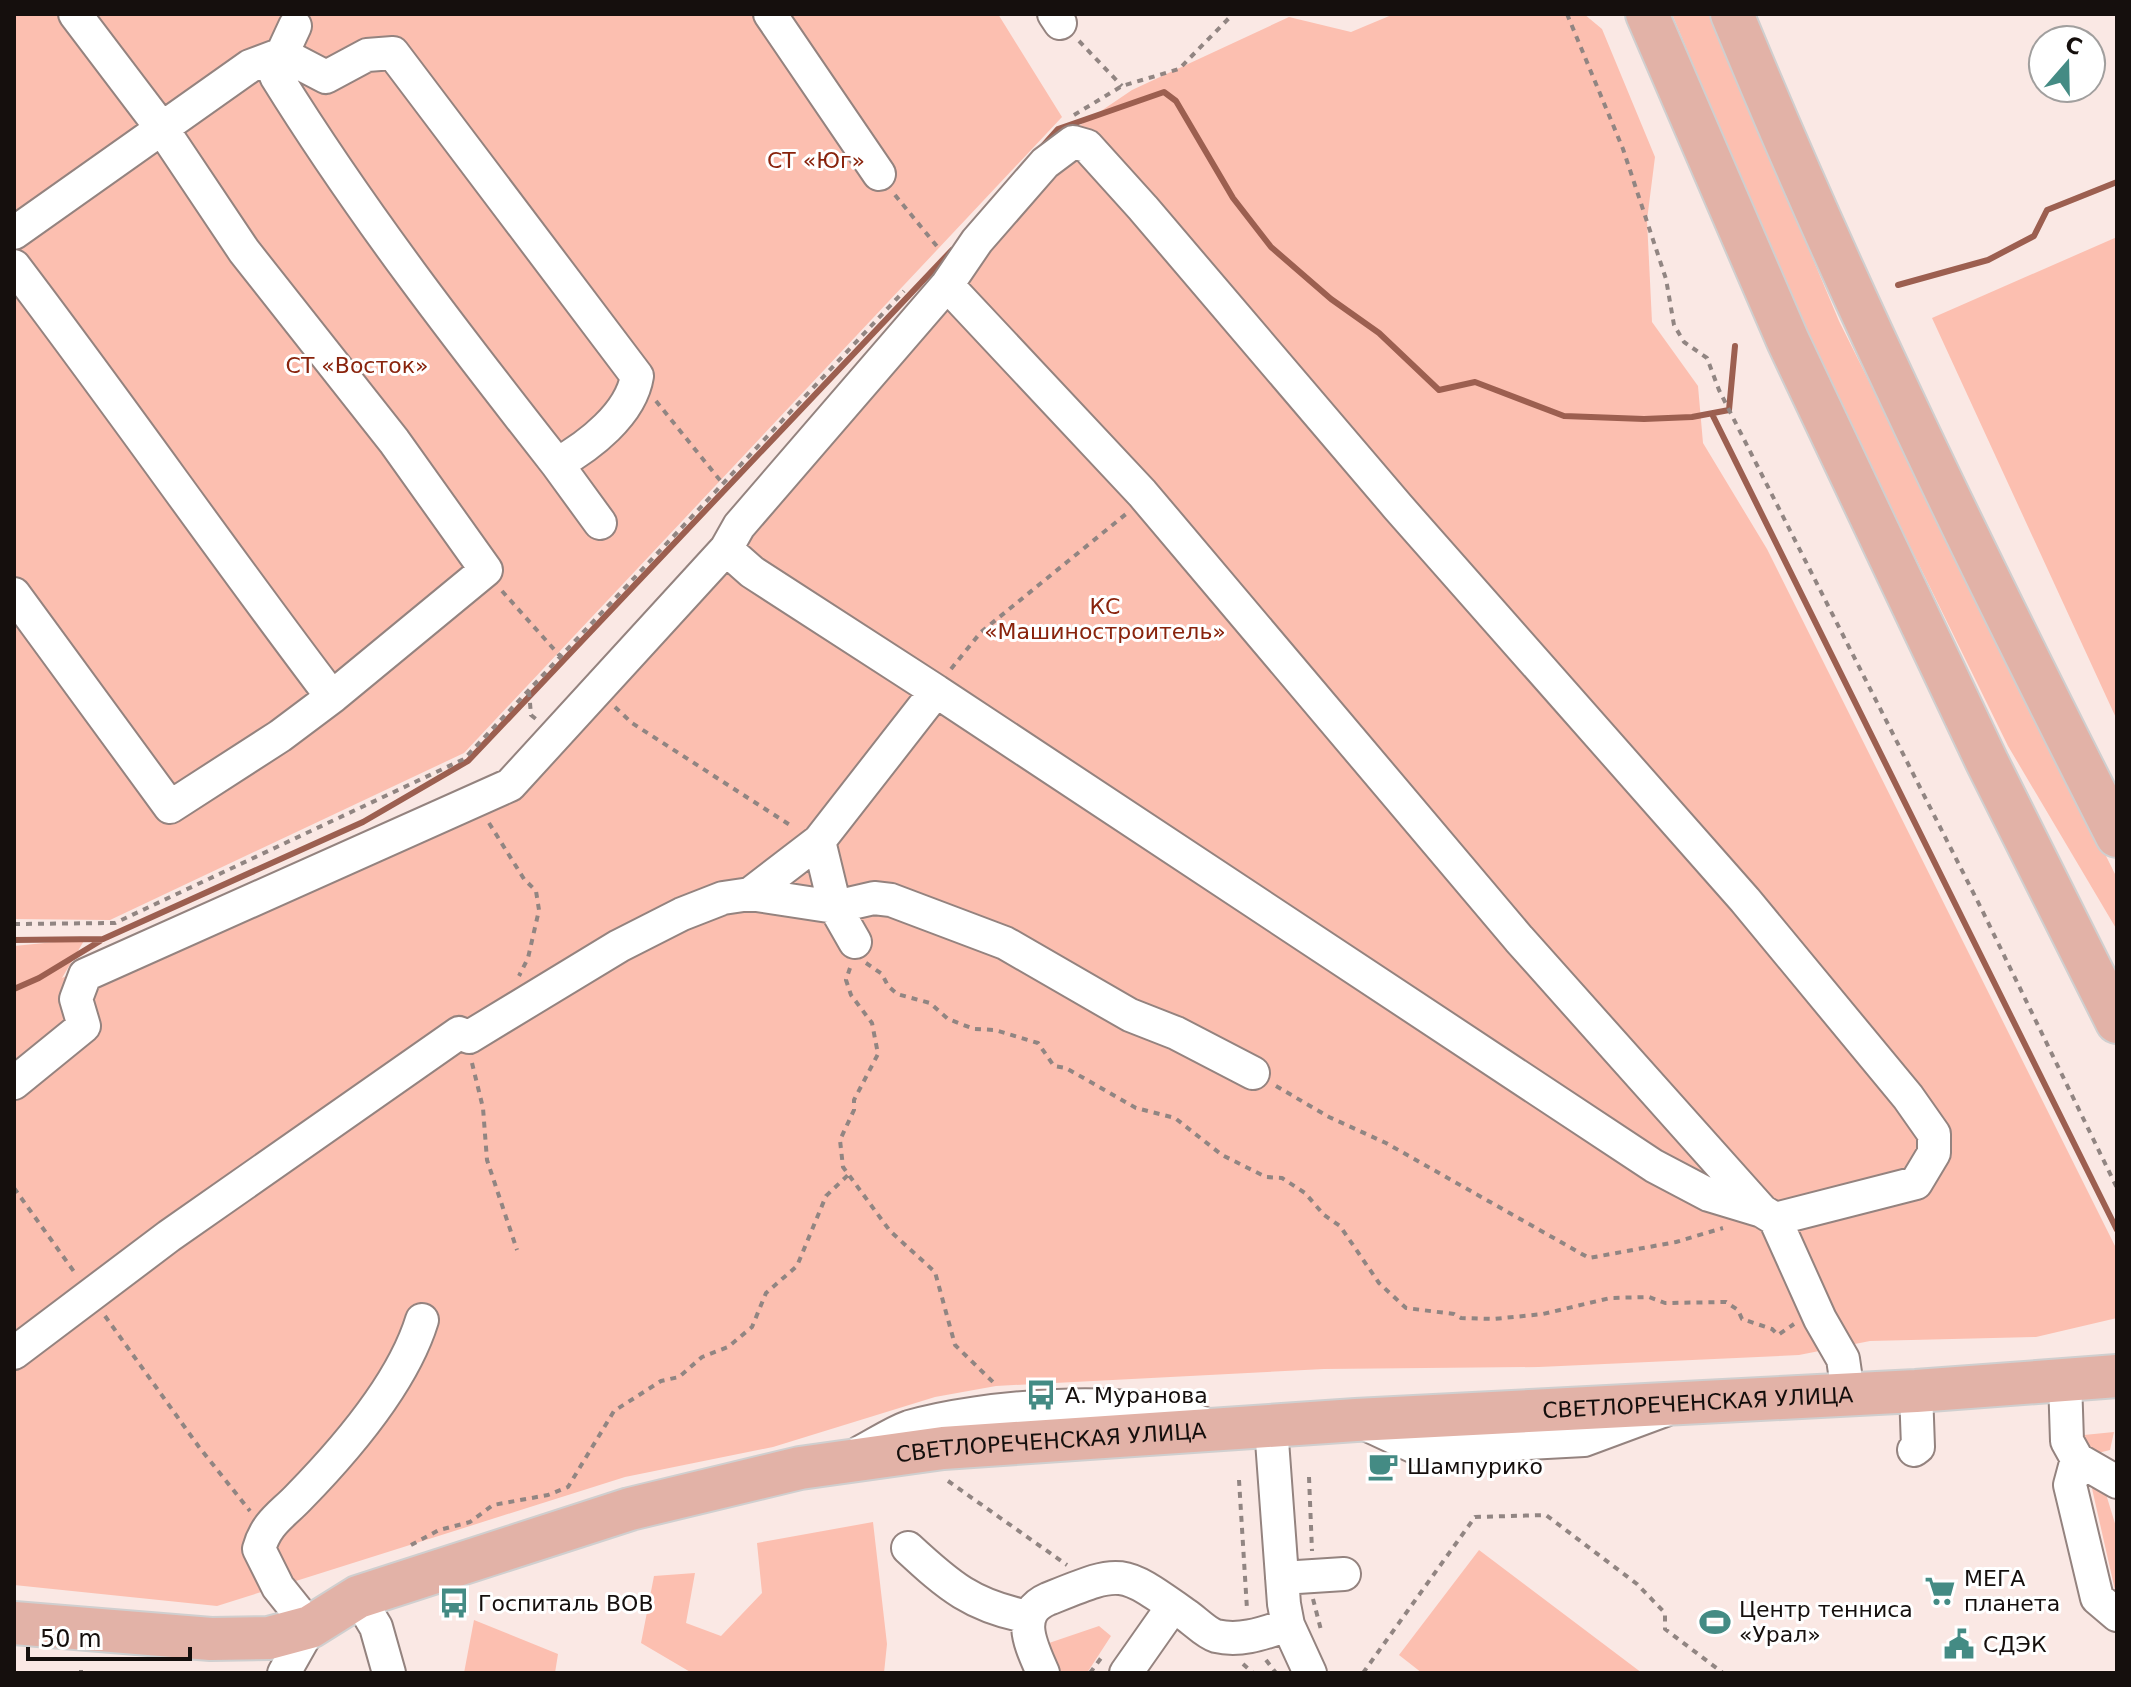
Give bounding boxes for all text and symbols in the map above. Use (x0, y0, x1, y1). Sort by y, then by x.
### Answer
north arrow (2027, 24, 2107, 104)
text: С (2062, 31, 2086, 60)
park label: СТ «Юг» (767, 148, 865, 173)
park label: СТ «Восток» (286, 353, 428, 378)
park label: КС «Машиностроитель» (984, 594, 1226, 644)
bus stop icon: А. Муранова (1024, 1378, 1058, 1412)
street label: СВЕТЛОРЕЧЕНСКАЯ УЛИЦА (1542, 1382, 1854, 1423)
place label: А. Муранова (1065, 1383, 1208, 1408)
street label: СВЕТЛОРЕЧЕНСКАЯ УЛИЦА (894, 1418, 1207, 1467)
cafe icon: Шампурико (1366, 1449, 1400, 1483)
place label: Шампурико (1407, 1454, 1543, 1479)
place label: МЕГА планета (1964, 1566, 2060, 1616)
supermarket icon: МЕГА планета (1923, 1574, 1957, 1608)
bus stop icon: Госпиталь ВОВ (437, 1586, 471, 1620)
place label: Госпиталь ВОВ (478, 1591, 653, 1616)
place label: Центр тенниса «Урал» (1739, 1597, 1913, 1647)
sports icon: Центр тенниса «Урал» (1698, 1605, 1732, 1639)
scale bar (28, 1611, 190, 1661)
text: 50 m (40, 1625, 102, 1653)
public building icon: СДЭК (1942, 1627, 1976, 1661)
place label: СДЭК (1983, 1632, 2047, 1657)

